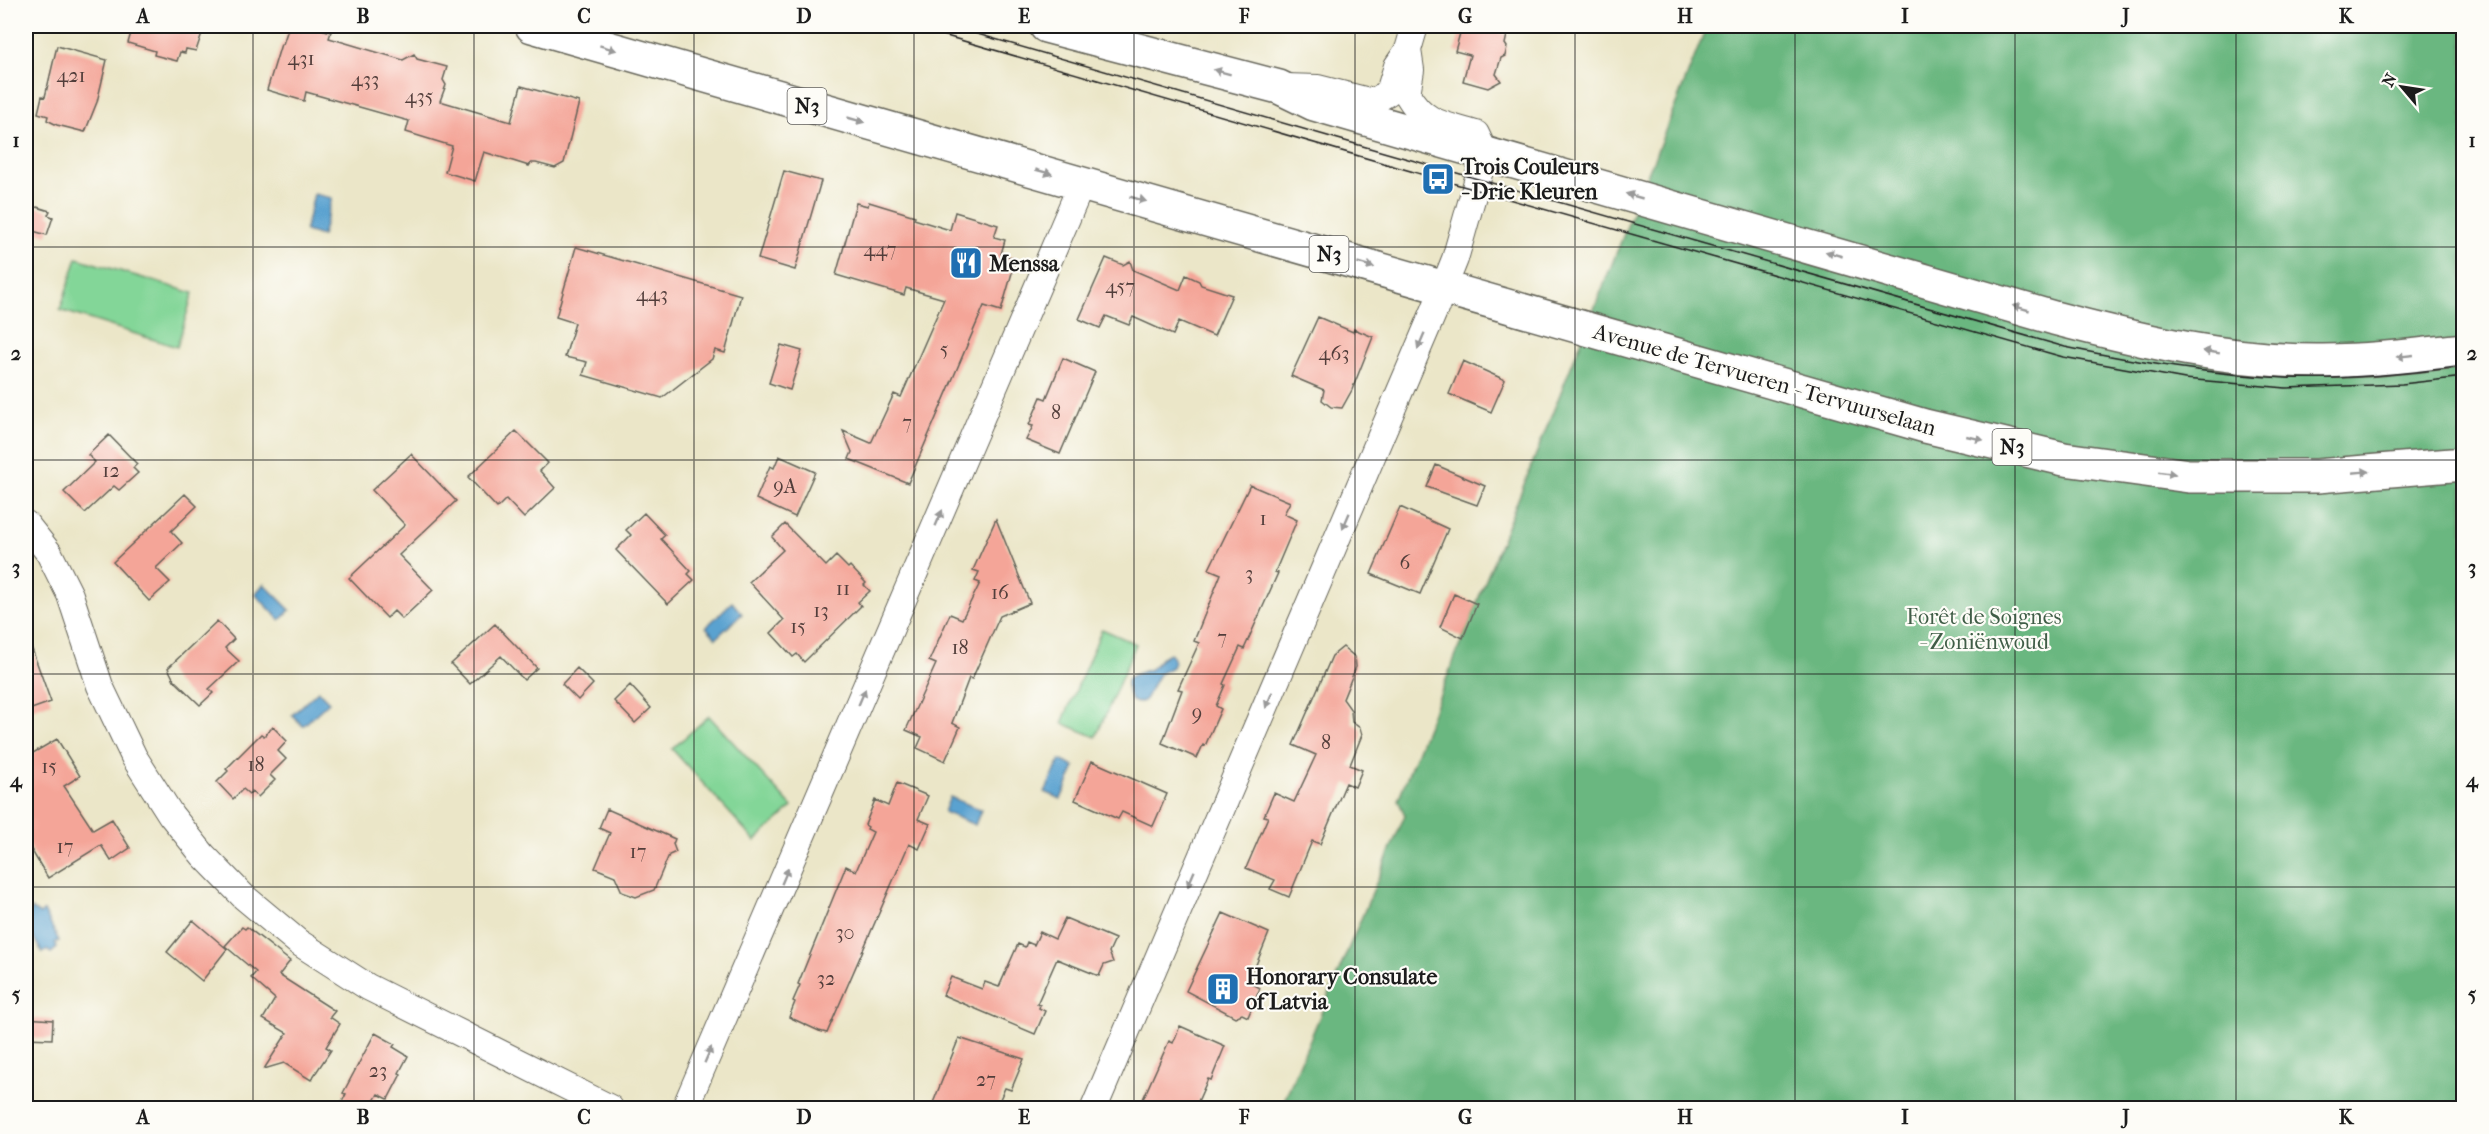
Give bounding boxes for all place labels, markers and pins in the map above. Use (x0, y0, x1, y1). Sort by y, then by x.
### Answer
place label: Trois Couleurs - Drie Kleuren (1460, 154, 1599, 205)
bus stop icon: Trois Couleurs - Drie Kleuren (1420, 161, 1456, 197)
restaurant icon: Menssa (948, 245, 984, 281)
place label: Menssa (988, 251, 1060, 277)
place label: Honorary Consulate of Latvia (1246, 964, 1437, 1015)
building icon: Honorary Consulate of Latvia (1205, 971, 1241, 1007)

